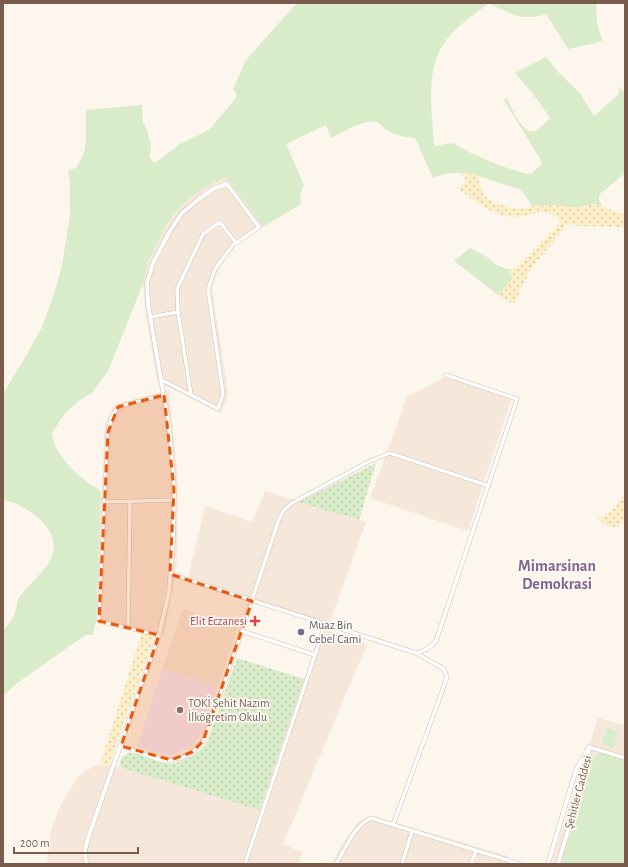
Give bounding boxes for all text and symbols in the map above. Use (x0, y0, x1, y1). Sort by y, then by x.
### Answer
district label: Mimarsinan Demokrasi (518, 558, 596, 592)
place label: Elit Eczanesi (190, 615, 247, 627)
marker: Elit Eczanesi (250, 616, 260, 626)
place label: Muaz Bin Cebel Cami (309, 619, 361, 645)
marker: Muaz Bin Cebel Cami (296, 627, 306, 637)
place label: TOKİ Şehit Nazım İlköğretim Okulu (188, 696, 270, 723)
marker: TOKİ Şehit Nazım İlköğretim Okulu (175, 705, 185, 715)
street label: Şehitler Caddesi (562, 754, 594, 830)
scale bar (14, 829, 138, 855)
text: 200 m (20, 837, 50, 849)

